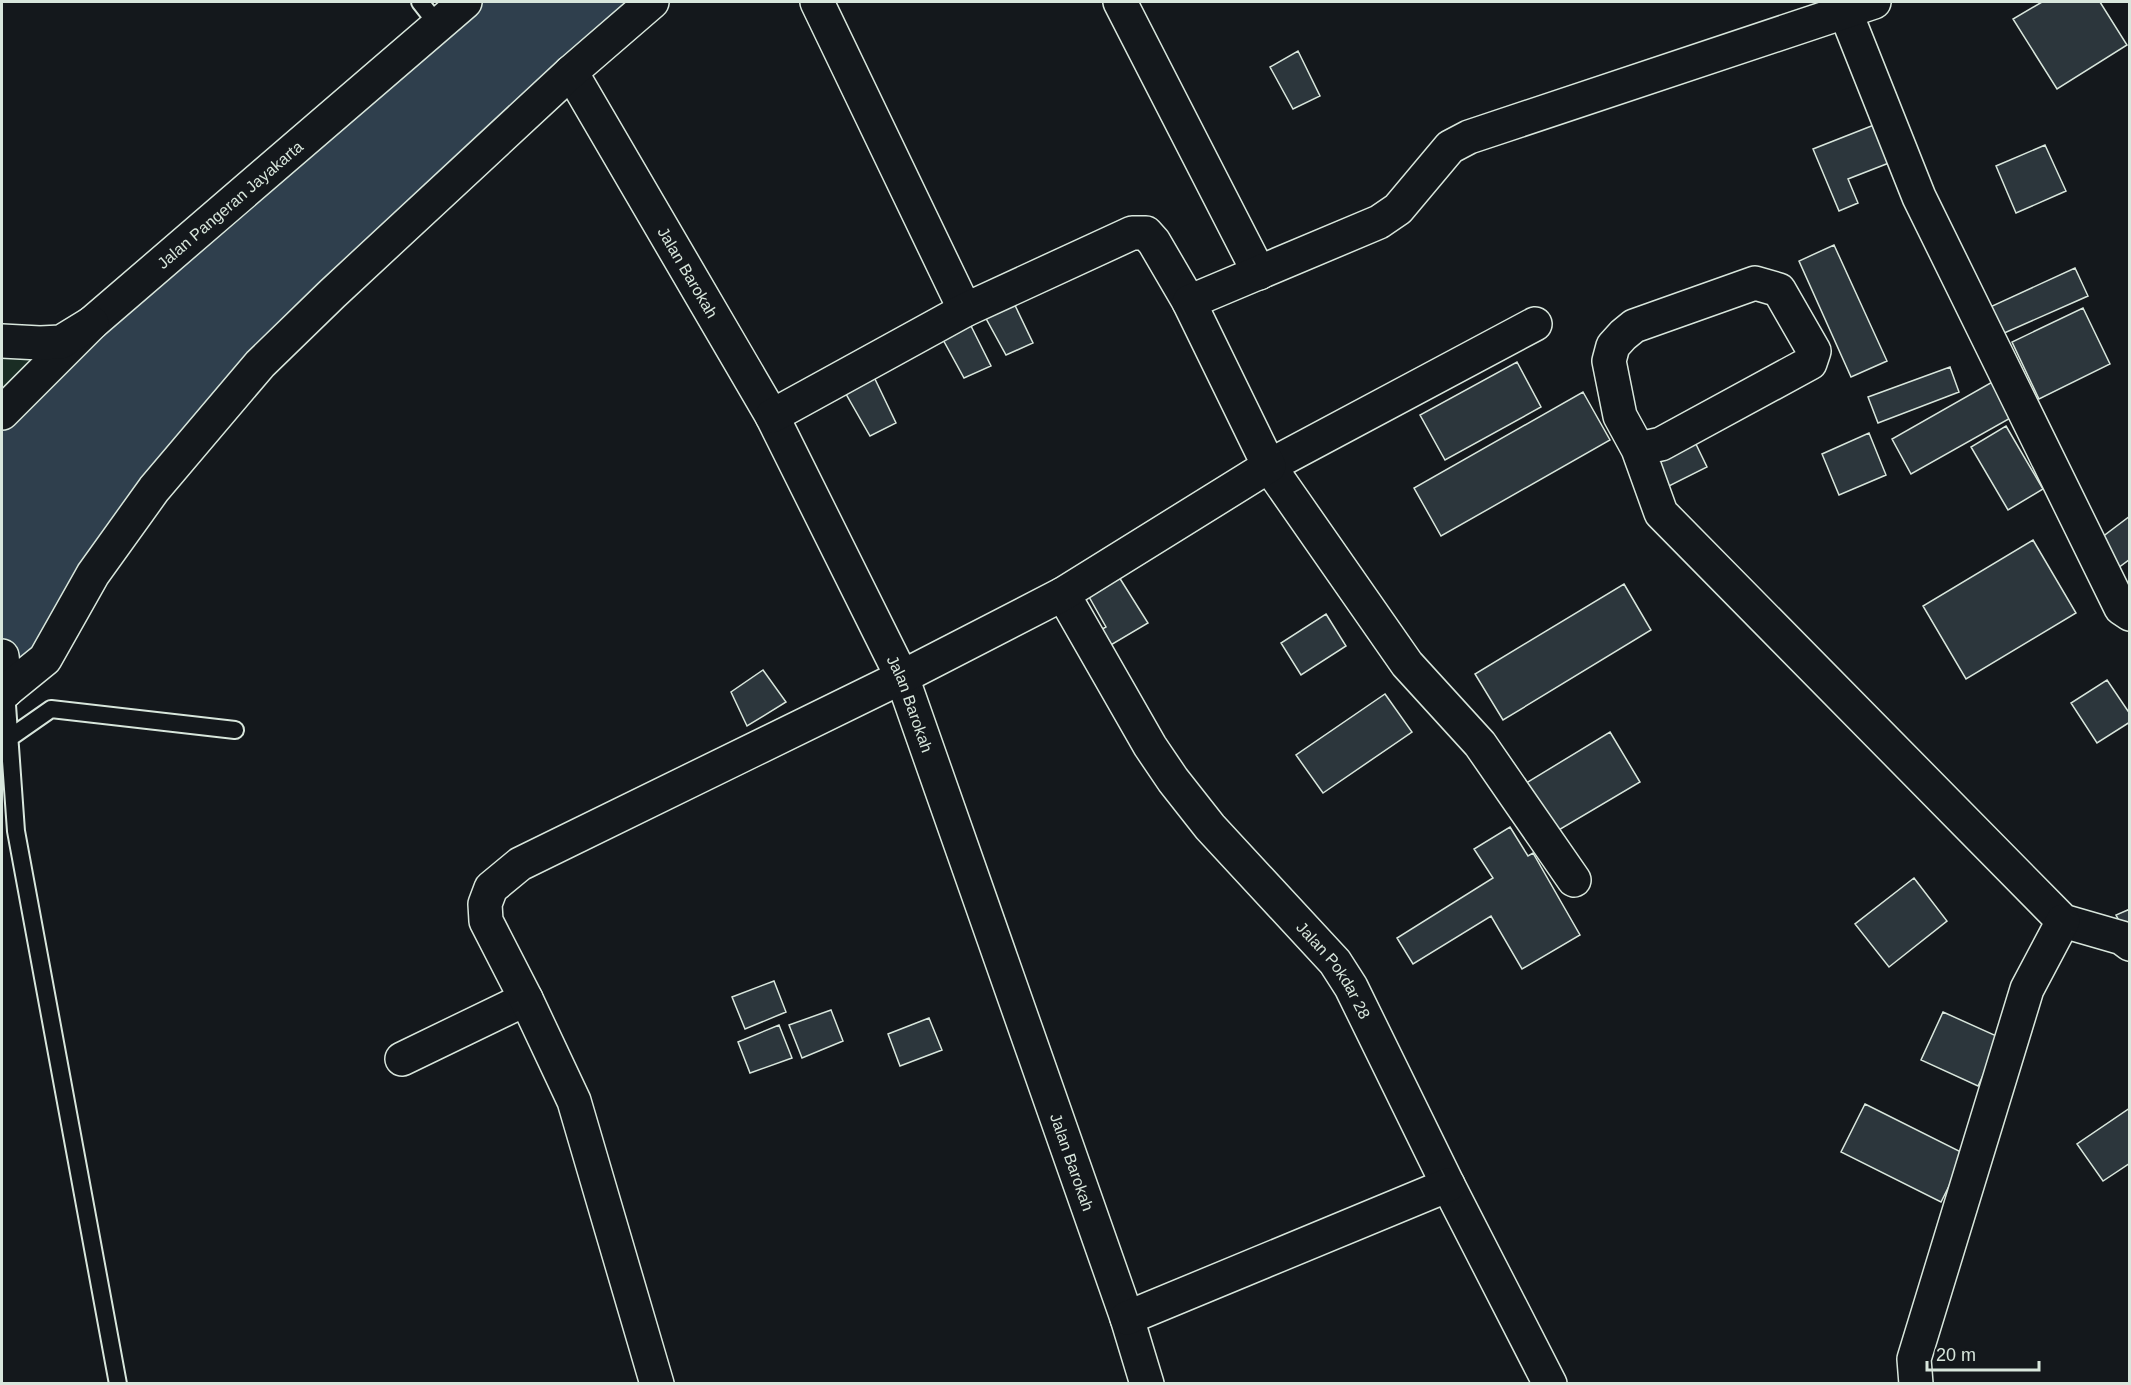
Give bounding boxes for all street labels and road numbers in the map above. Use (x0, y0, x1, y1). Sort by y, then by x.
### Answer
street label: Jalan Pangeran Jayakarta (154, 138, 306, 272)
street label: Jalan Barokah (654, 224, 721, 321)
street label: Jalan Barokah (884, 653, 936, 755)
street label: Jalan Pokdar 28 (1293, 919, 1373, 1022)
street label: Jalan Barokah (1047, 1111, 1097, 1213)

